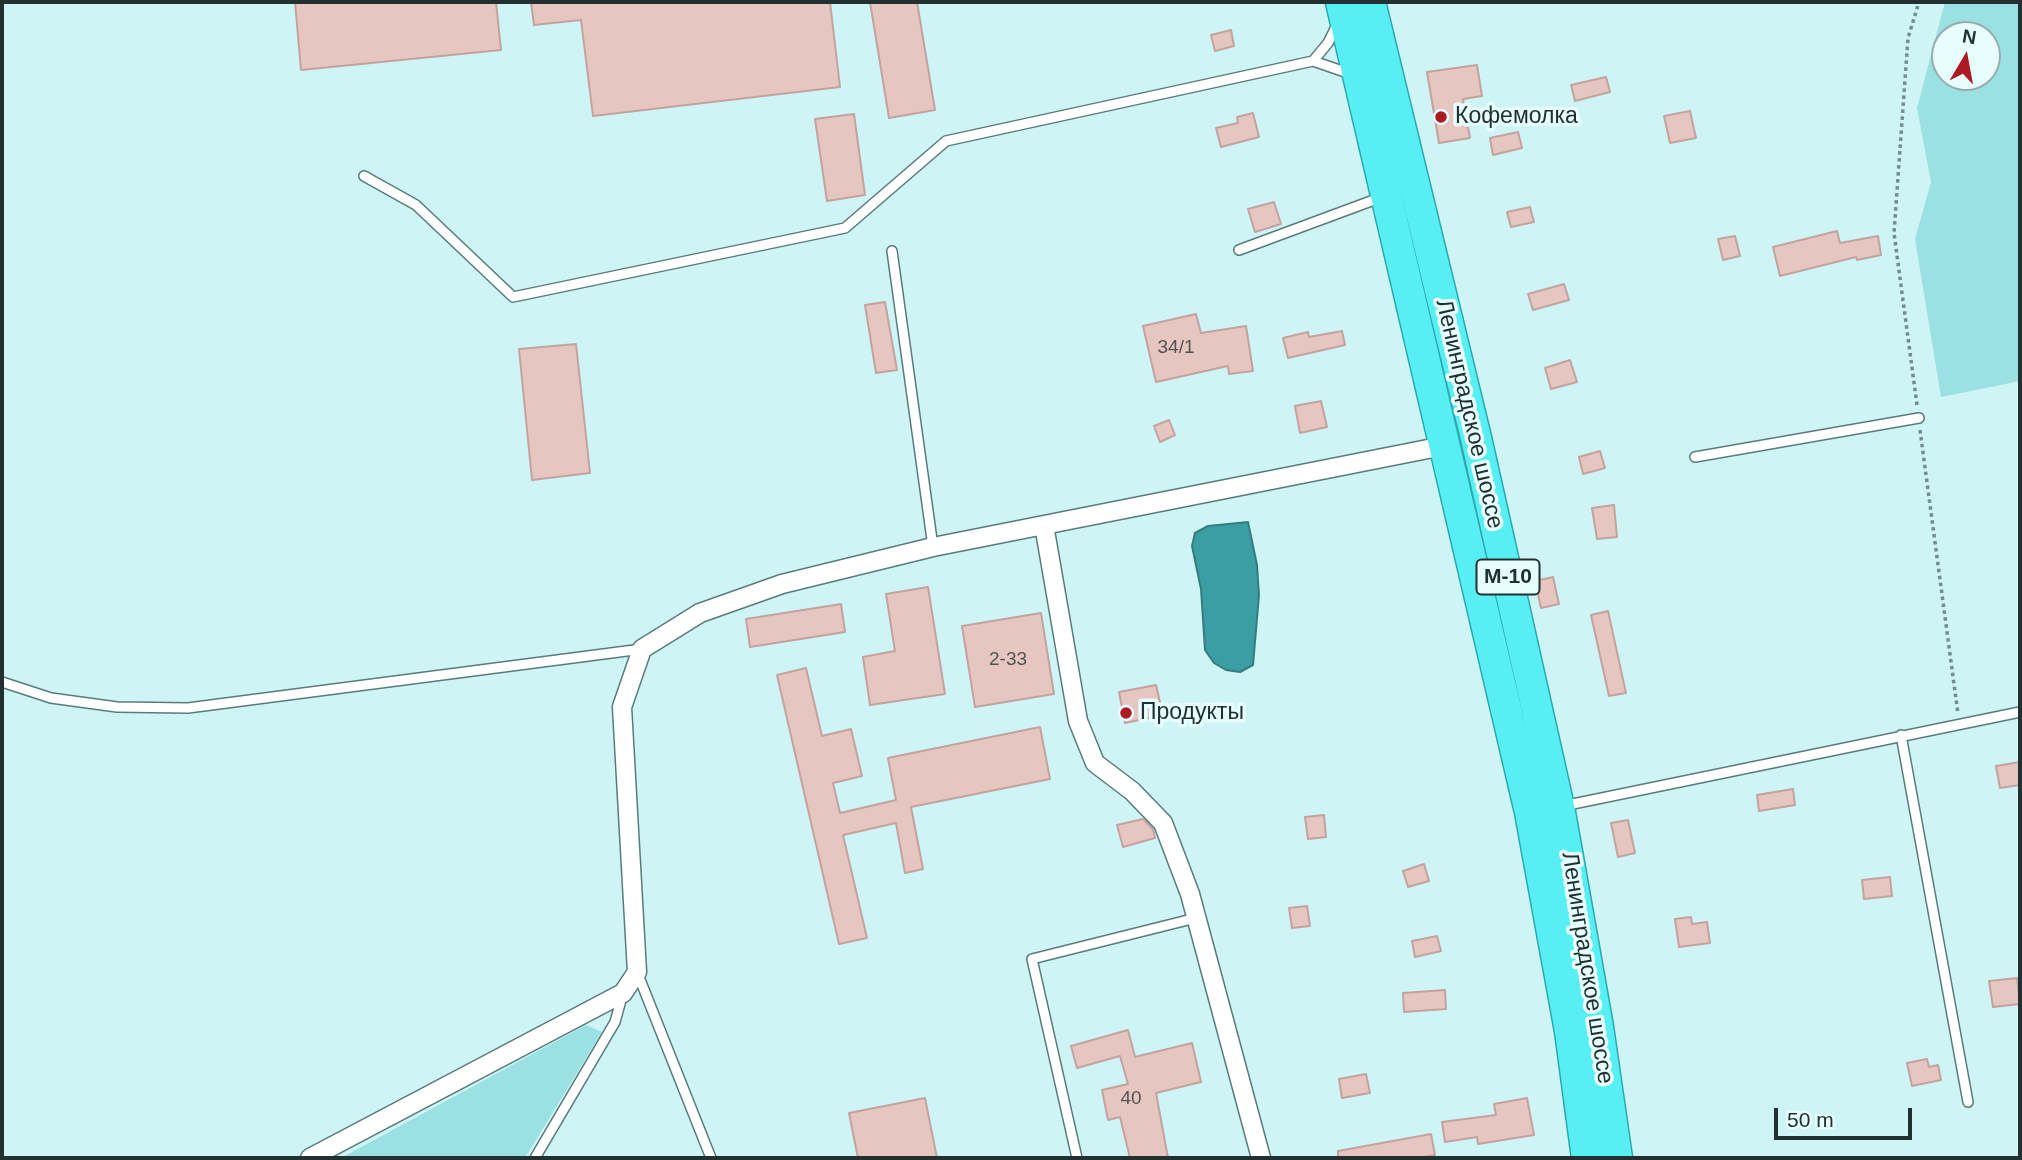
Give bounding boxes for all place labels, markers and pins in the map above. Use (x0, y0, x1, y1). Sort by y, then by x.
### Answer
place label: Кофемолка (1455, 103, 1578, 131)
marker: Кофемолка (1433, 109, 1449, 125)
place label: Продукты (1140, 699, 1244, 727)
marker: Продукты (1118, 705, 1134, 721)

